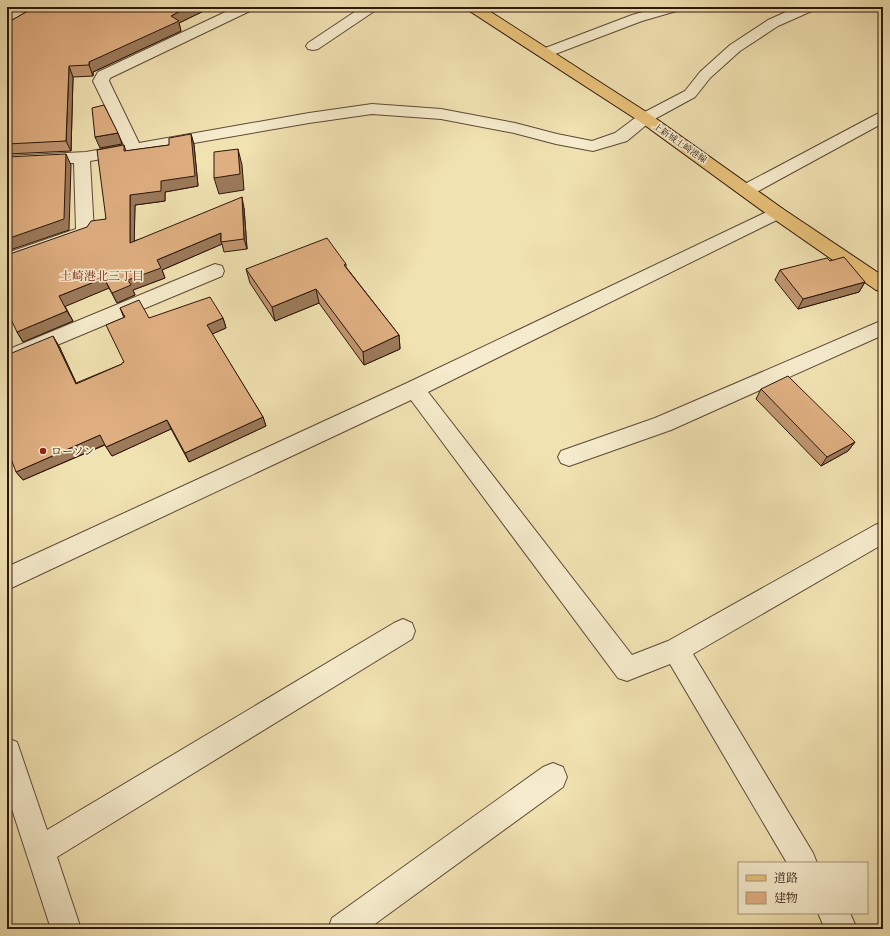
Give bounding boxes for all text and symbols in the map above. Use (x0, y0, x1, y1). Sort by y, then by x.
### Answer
street label: 上新城土崎港線 (651, 121, 709, 165)
district label: 土崎港北三丁目 (60, 269, 144, 283)
place label: ローソン (51, 445, 95, 458)
marker: ローソン (38, 446, 48, 456)
legend (738, 862, 868, 914)
text: 道路 (774, 871, 798, 885)
text: 建物 (774, 891, 798, 905)

